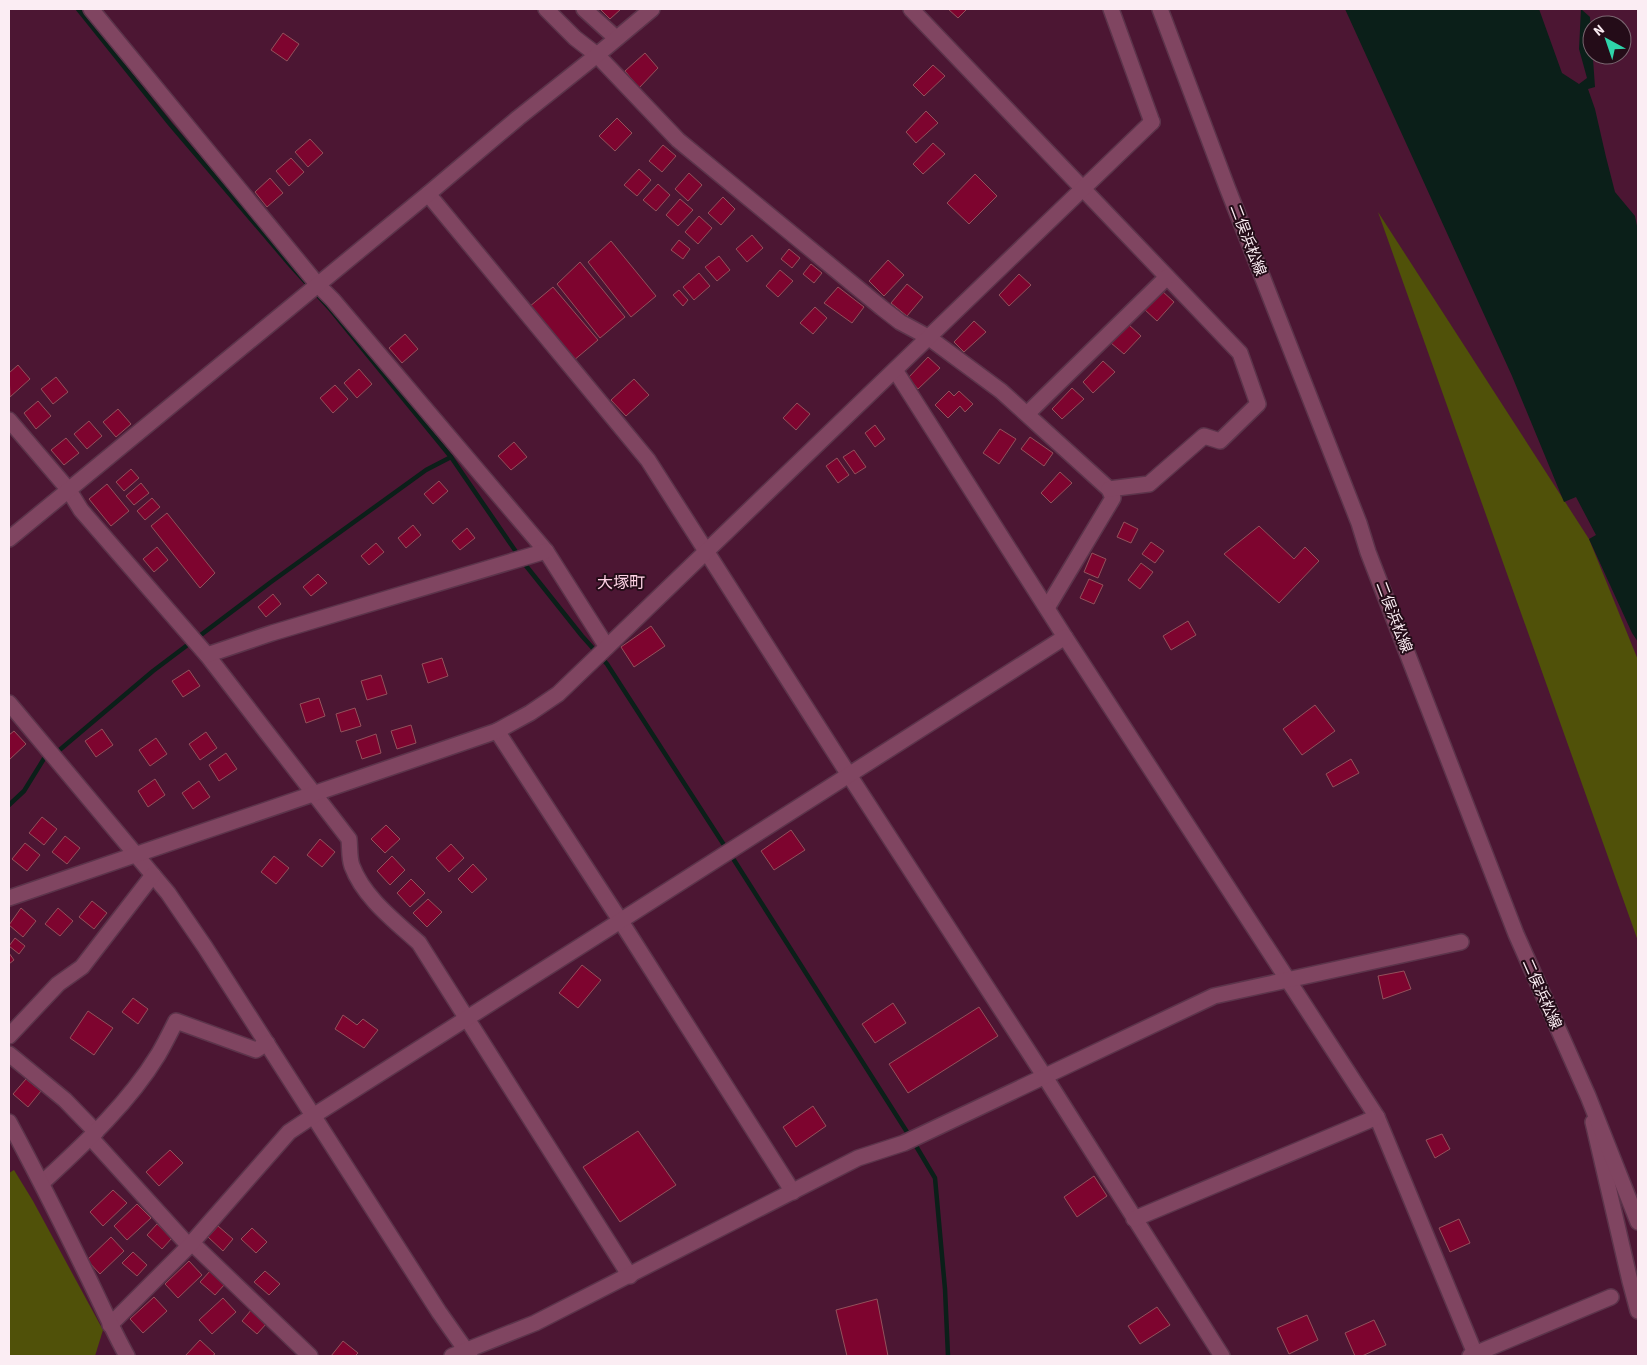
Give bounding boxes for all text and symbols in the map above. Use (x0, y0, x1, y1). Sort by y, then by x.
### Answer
north arrow (1582, 15, 1632, 65)
text: N (1589, 20, 1609, 41)
street label: 二俣浜松線 (1224, 201, 1271, 279)
district label: 大塚町 (597, 572, 645, 594)
street label: 二俣浜松線 (1370, 578, 1417, 656)
street label: 二俣浜松線 (1517, 956, 1566, 1033)

